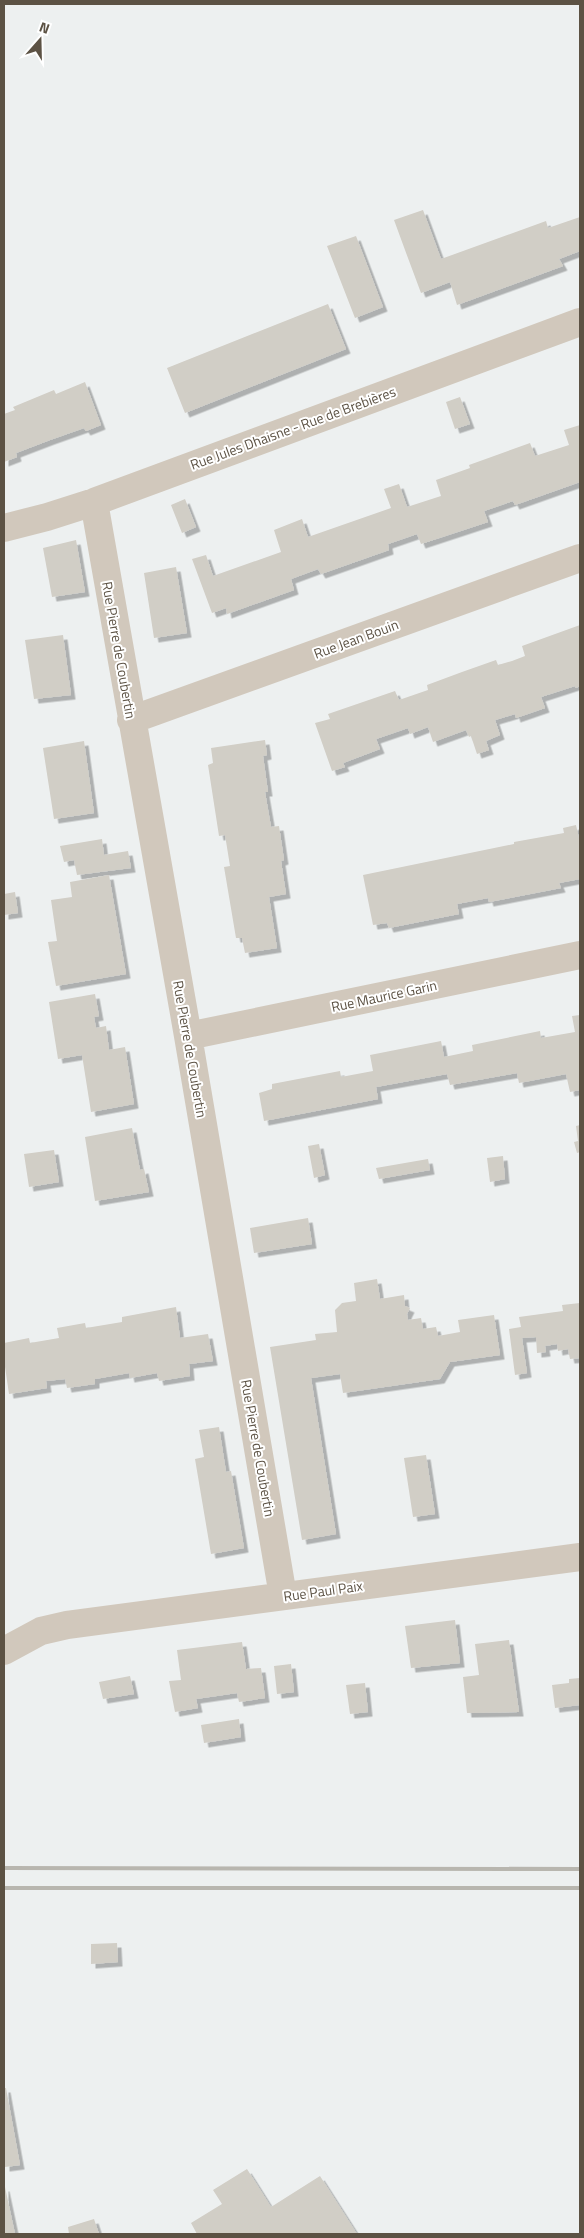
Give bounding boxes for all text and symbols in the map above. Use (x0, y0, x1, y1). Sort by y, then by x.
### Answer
north arrow (15, 15, 65, 65)
text: N (36, 16, 53, 39)
street label: Rue Jules Dhaisne - Rue de Brebières (187, 380, 399, 475)
street label: Rue Pierre de Coubertin (97, 580, 142, 720)
street label: Rue Jean Bouin (310, 613, 401, 664)
street label: Rue Maurice Garin (329, 974, 439, 1017)
street label: Rue Pierre de Coubertin (168, 979, 213, 1119)
street label: Rue Pierre de Coubertin (236, 1378, 281, 1518)
street label: Rue Paul Paix (282, 1574, 365, 1606)

